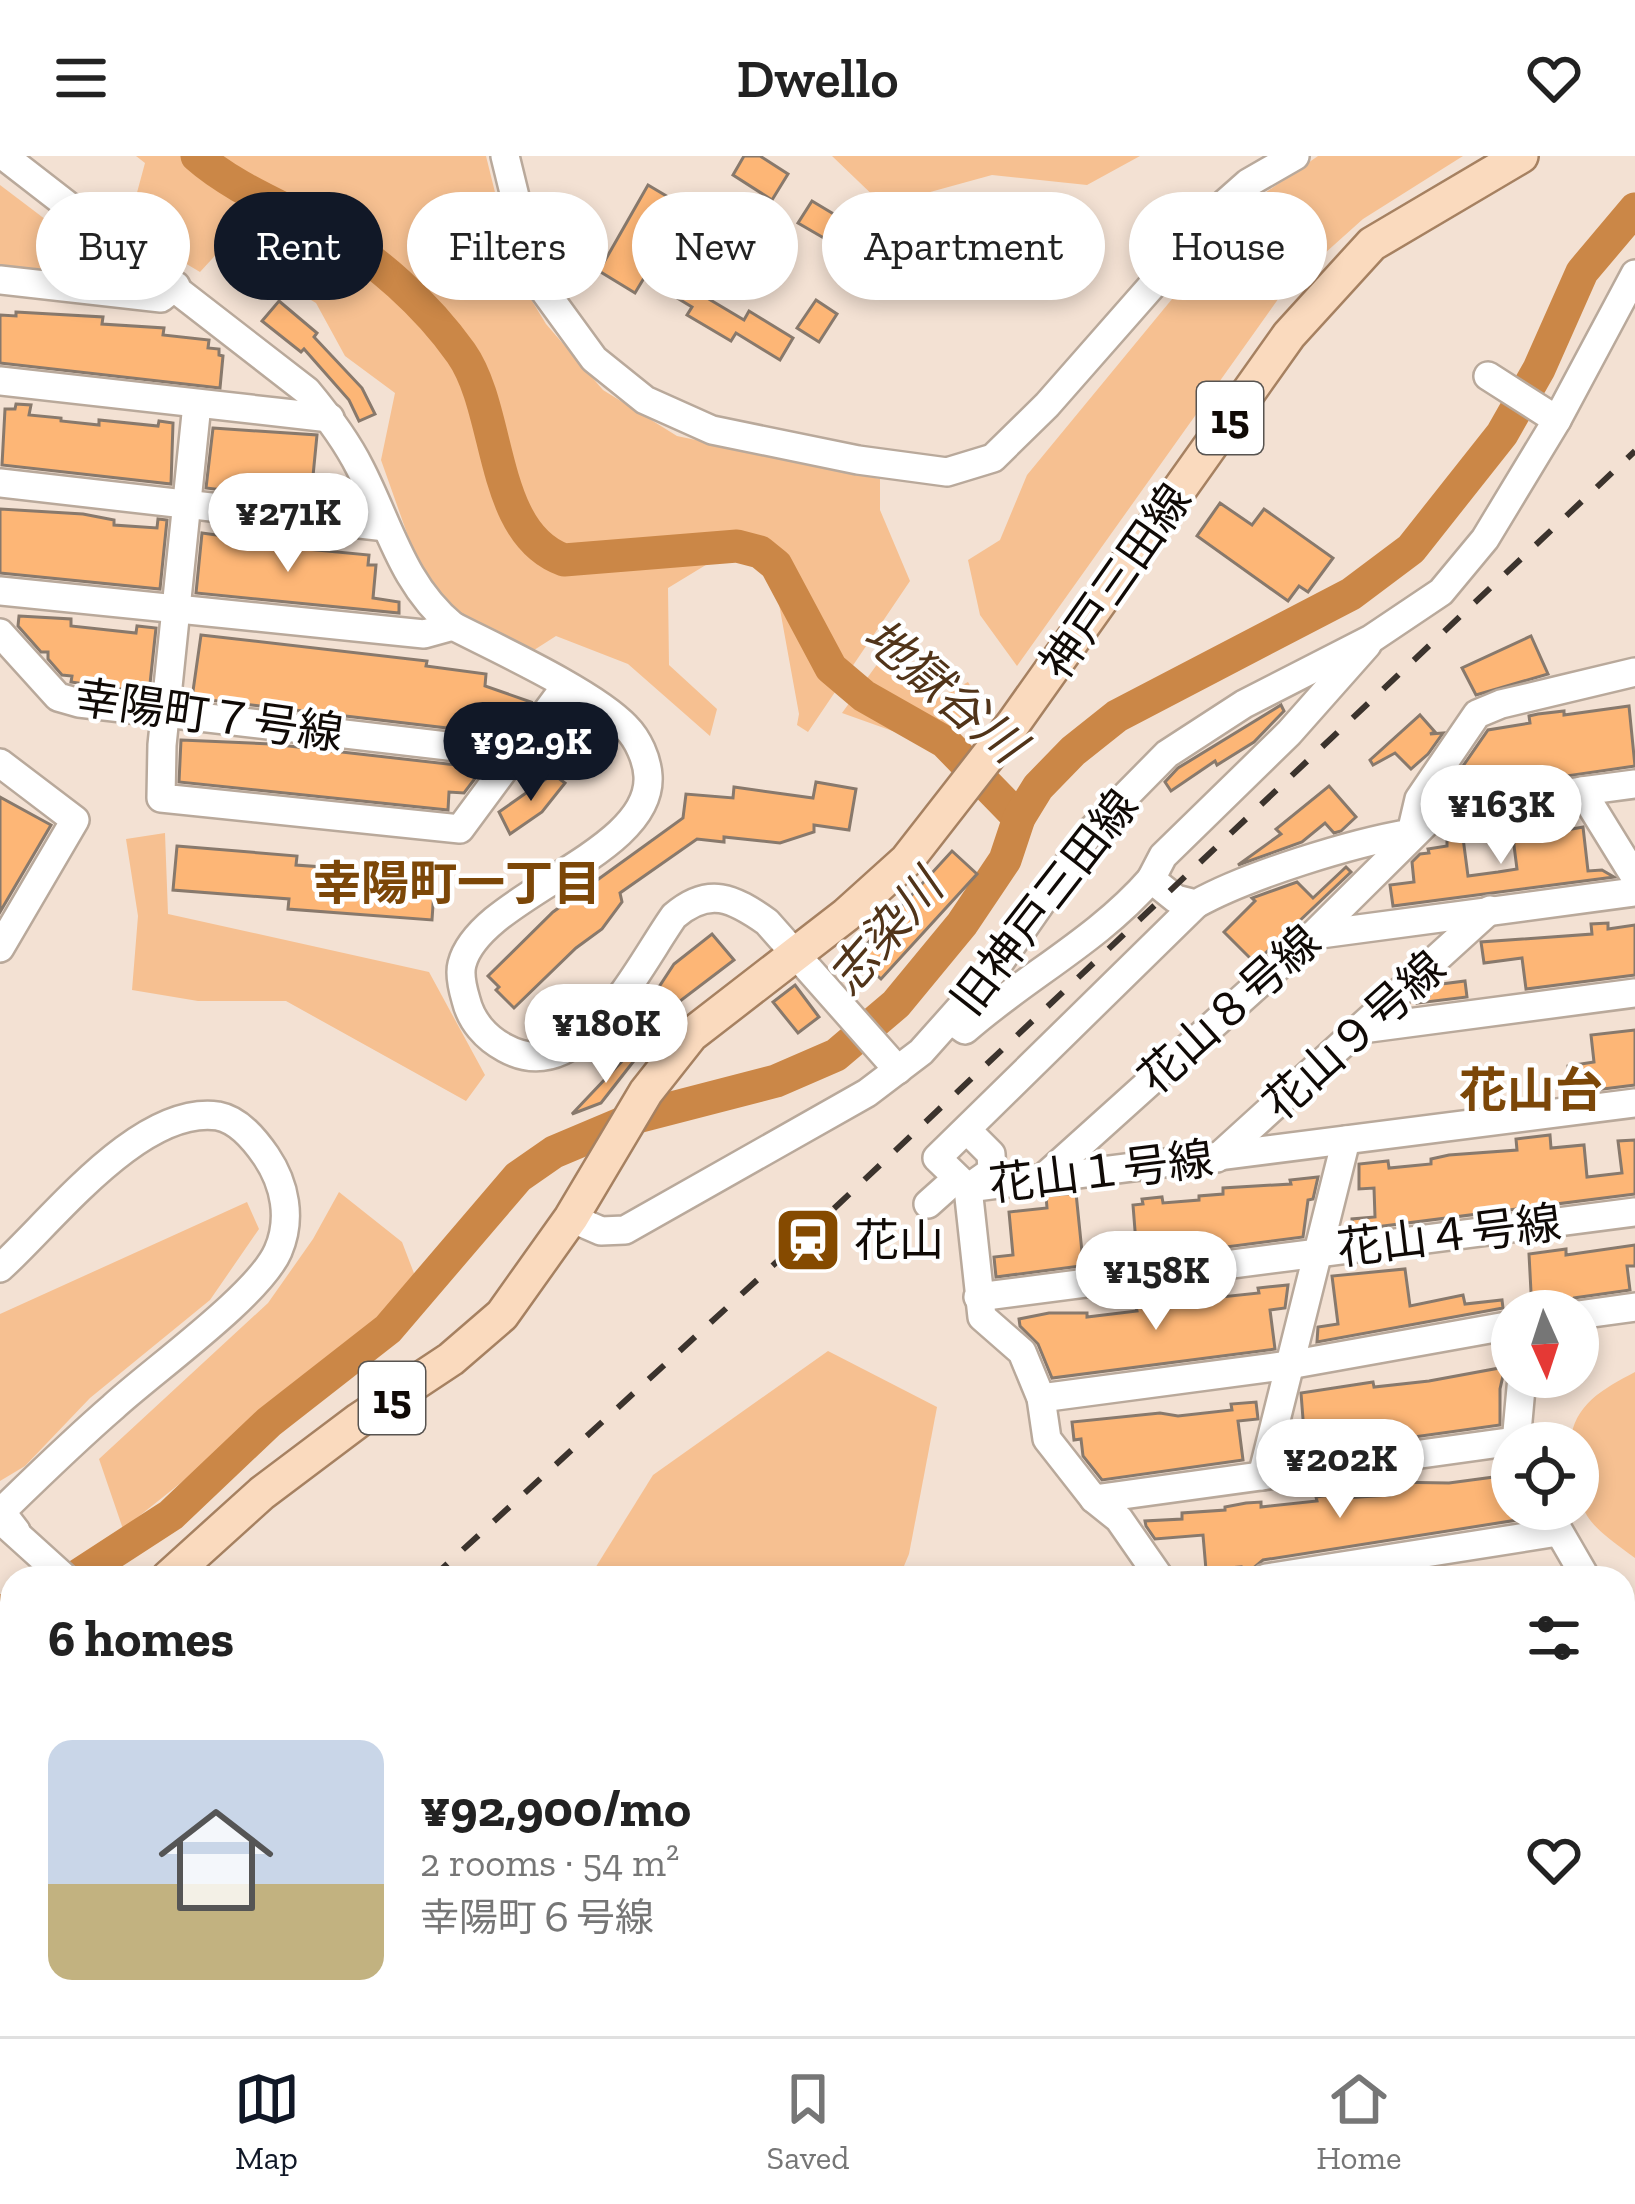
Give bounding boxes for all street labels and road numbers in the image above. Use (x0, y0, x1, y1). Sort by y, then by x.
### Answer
road number: 15 (1197, 382, 1263, 454)
street label: 神戸三田線 (1029, 474, 1202, 689)
street label: 幸陽町７号線 (71, 670, 346, 762)
street label: 旧神戸三田線 (940, 780, 1149, 1026)
street label: 花山８号線 (1128, 914, 1331, 1105)
street label: 花山９号線 (1253, 940, 1456, 1131)
street label: 花山１号線 (986, 1131, 1216, 1213)
street label: 花山４号線 (1334, 1195, 1564, 1277)
road number: 15 (359, 1362, 425, 1434)

